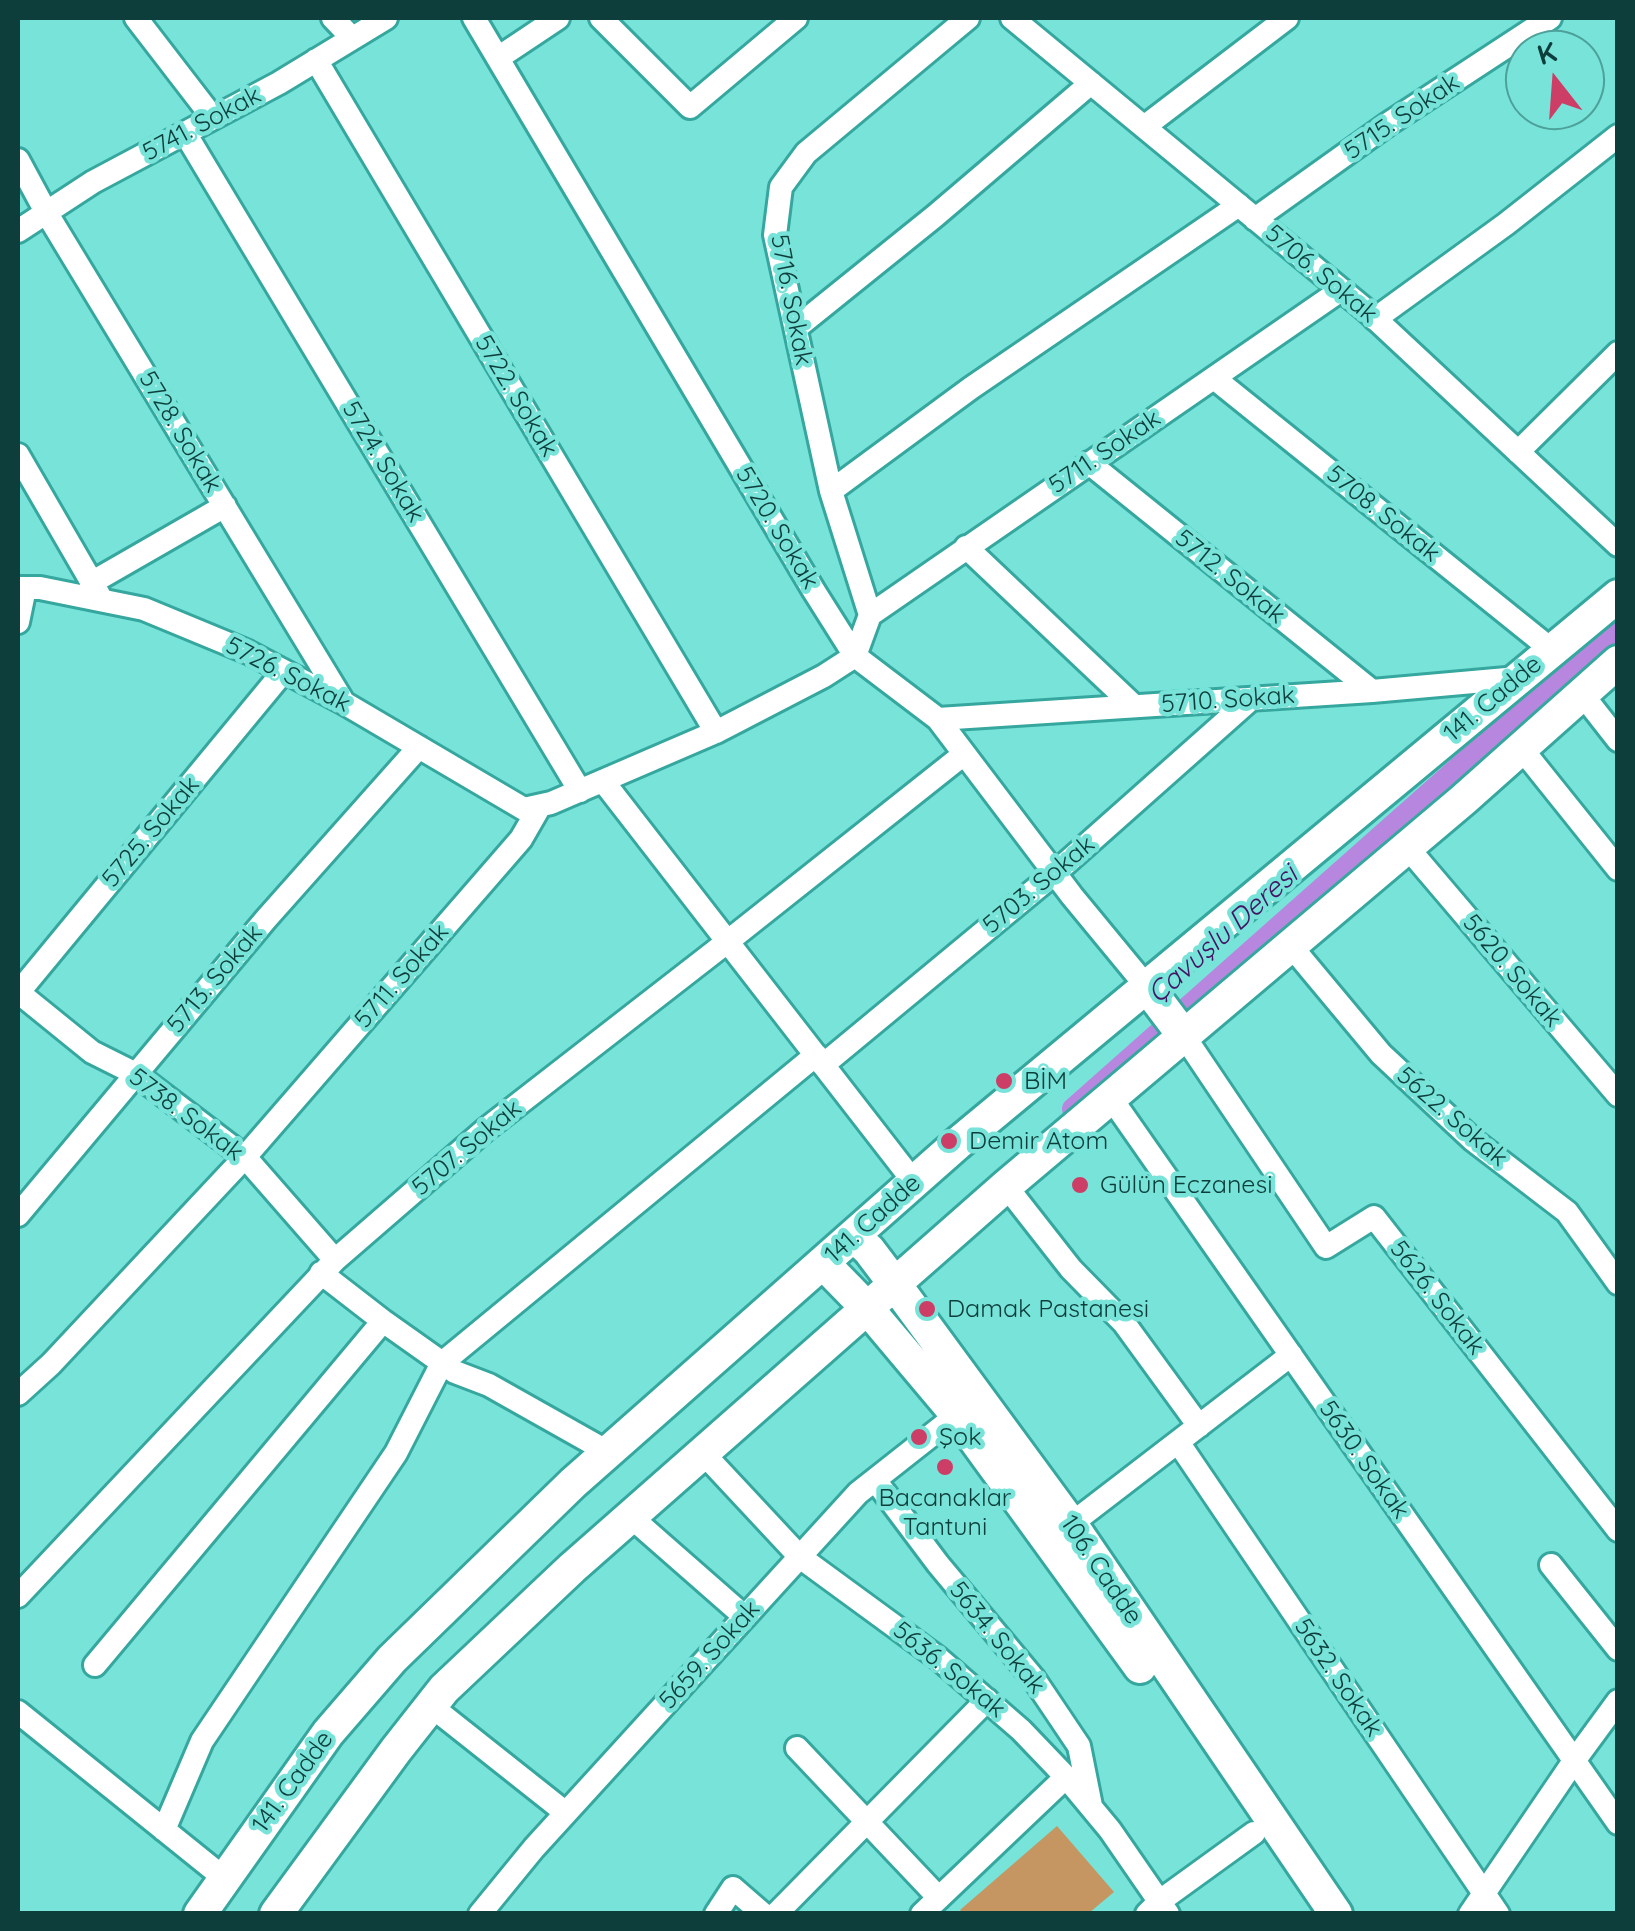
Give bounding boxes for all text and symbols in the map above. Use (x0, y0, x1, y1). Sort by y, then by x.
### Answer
north arrow (1505, 30, 1605, 130)
text: K (1533, 33, 1561, 72)
street label: 5715. Sokak (1339, 68, 1465, 166)
street label: 5741. Sokak (138, 80, 266, 168)
street label: 5706. Sokak (1259, 218, 1383, 330)
street label: 5716. Sokak (764, 232, 818, 368)
street label: 5722. Sokak (468, 330, 564, 462)
street label: 5728. Sokak (132, 366, 228, 498)
street label: 5724. Sokak (335, 396, 431, 528)
street label: 5711. Sokak (1043, 404, 1167, 500)
street label: 5708. Sokak (1320, 459, 1446, 569)
street label: 5720. Sokak (729, 461, 825, 595)
street label: 5712. Sokak (1169, 523, 1291, 631)
street label: 5726. Sokak (221, 631, 355, 719)
street label: 141. Cadde (1438, 649, 1548, 749)
street label: 5710. Sokak (1160, 680, 1296, 720)
street label: 5725. Sokak (96, 770, 206, 894)
street label: 5703. Sokak (977, 830, 1101, 940)
water label: Çavuşlu Deresi (1141, 859, 1305, 1011)
street label: 5620. Sokak (1456, 908, 1568, 1034)
street label: 5711. Sokak (349, 918, 455, 1034)
street label: 5713. Sokak (161, 919, 269, 1039)
street label: 5622. Sokak (1390, 1061, 1514, 1173)
street label: 5738. Sokak (123, 1062, 249, 1168)
place label: BİM (1024, 1066, 1067, 1096)
marker: BİM (993, 1070, 1015, 1092)
street label: 5707. Sokak (406, 1094, 528, 1202)
place label: Demir Atom (969, 1126, 1108, 1156)
marker: Demir Atom (938, 1130, 960, 1152)
street label: 141. Cadde (819, 1168, 927, 1270)
place label: Gülün Eczanesi (1100, 1170, 1273, 1200)
marker: Gülün Eczanesi (1069, 1174, 1091, 1196)
street label: 5626. Sokak (1383, 1235, 1491, 1361)
place label: Damak Pastanesi (947, 1294, 1149, 1324)
marker: Damak Pastanesi (916, 1298, 938, 1320)
street label: 5630. Sokak (1312, 1395, 1416, 1525)
place label: Şok (939, 1422, 982, 1452)
marker: Şok (908, 1426, 930, 1448)
marker: Bacanaklar Tantuni (934, 1456, 956, 1478)
place label: Bacanaklar Tantuni (879, 1483, 1011, 1542)
street label: 106. Cadde (1054, 1510, 1148, 1630)
street label: 5634. Sokak (943, 1576, 1051, 1700)
street label: 5659. Sokak (653, 1594, 767, 1716)
street label: 5632. Sokak (1287, 1613, 1389, 1743)
street label: 5636. Sokak (887, 1616, 1011, 1724)
street label: 141. Cadde (246, 1725, 340, 1839)

